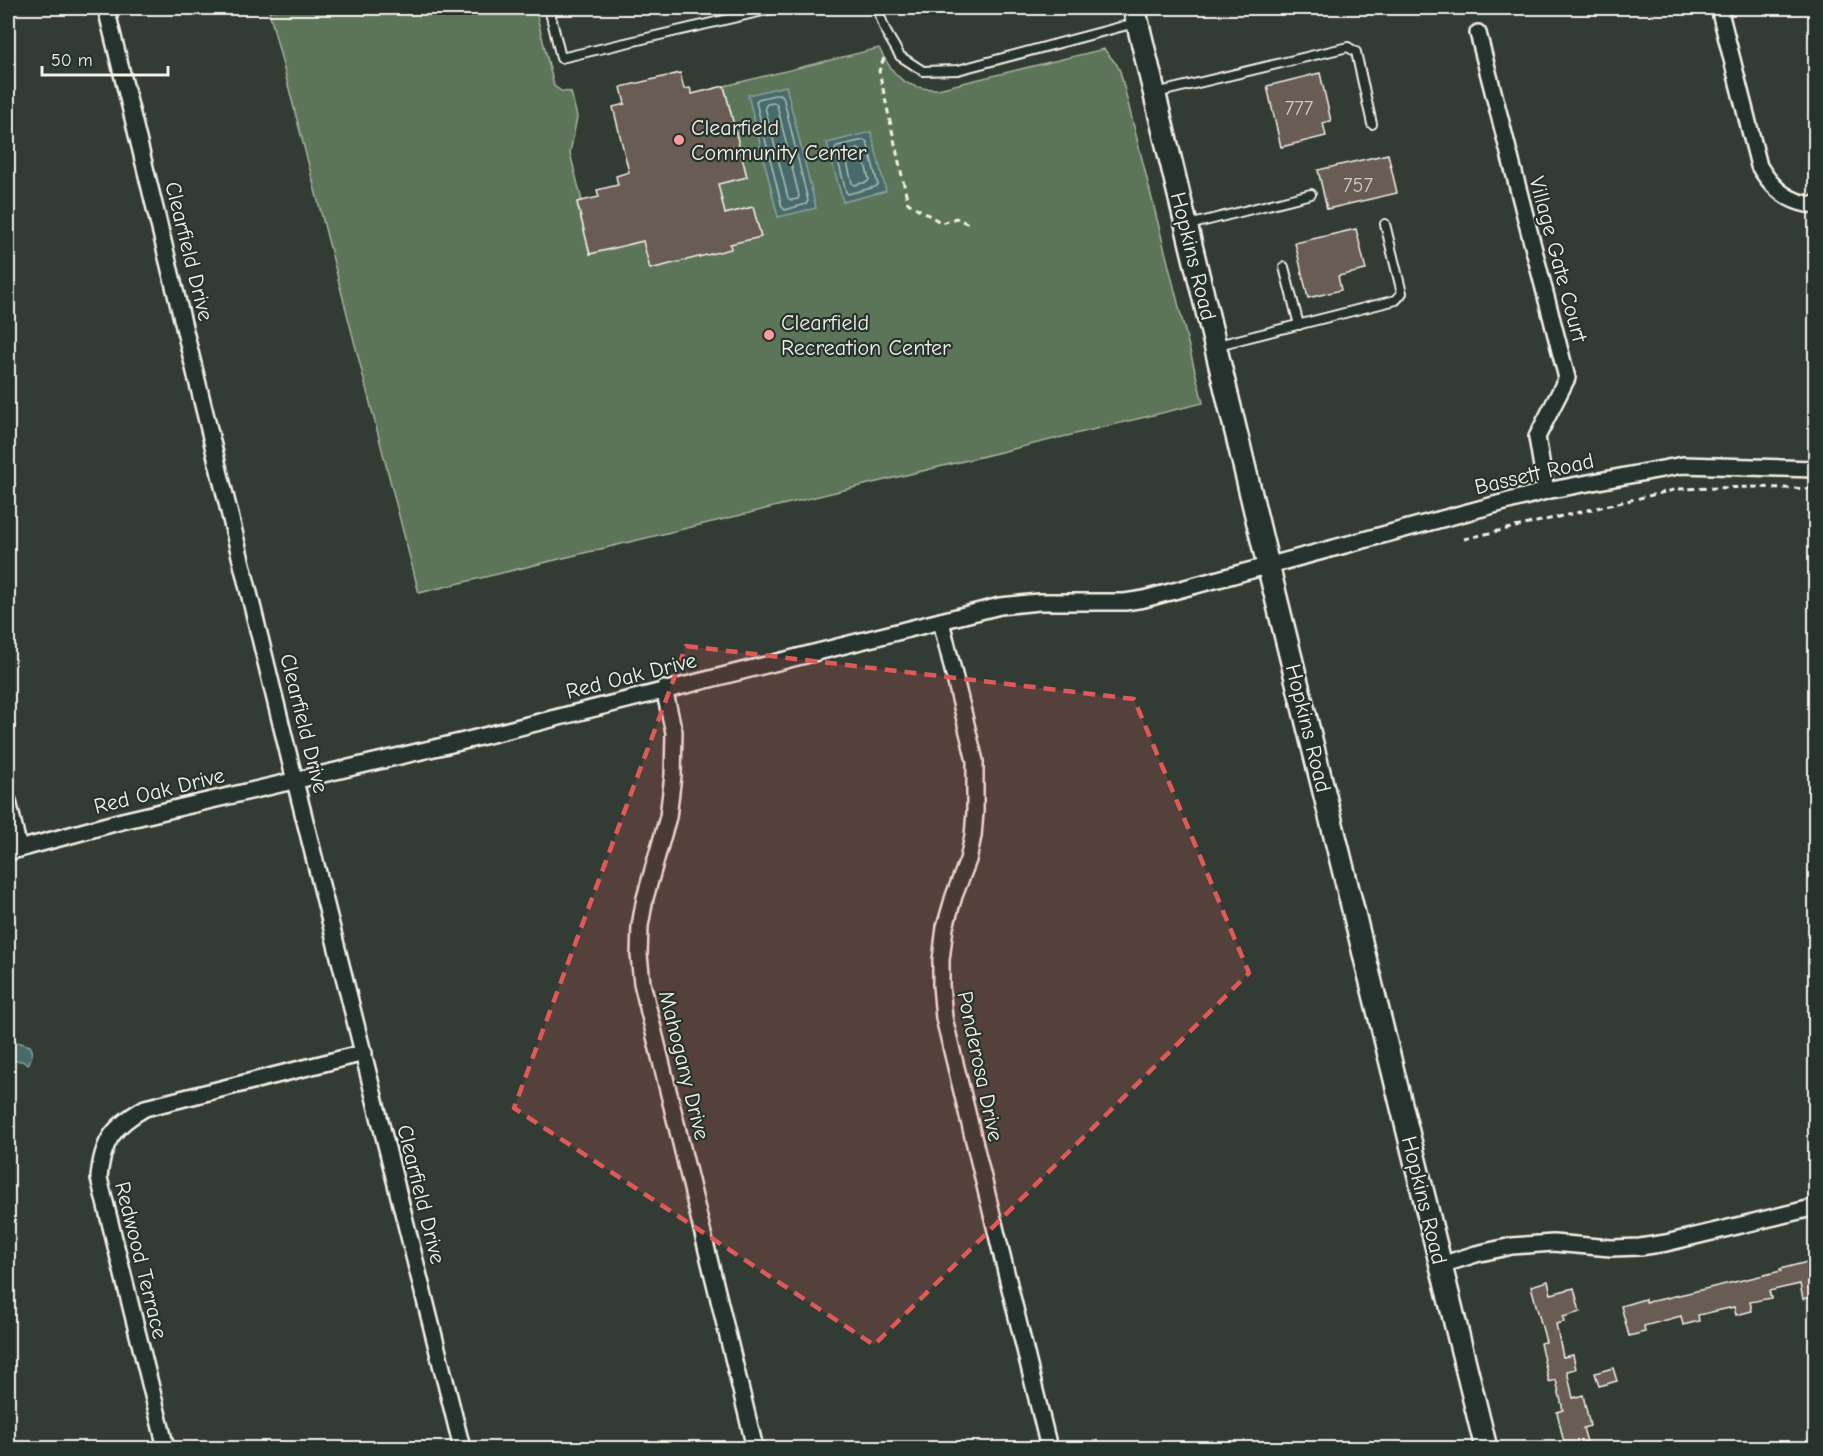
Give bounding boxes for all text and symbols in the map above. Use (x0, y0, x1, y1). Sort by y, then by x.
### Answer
scale bar (42, 39, 168, 77)
text: 50 m (51, 50, 93, 71)
house number: 777 (1285, 97, 1314, 120)
place label: Clearfield Community Center (691, 115, 867, 166)
marker: Clearfield Community Center (672, 133, 686, 147)
house number: 757 (1343, 174, 1373, 197)
street label: Village Gate Court (1523, 174, 1593, 346)
street label: Clearfield Drive (159, 179, 219, 324)
street label: Hopkins Road (1165, 190, 1221, 323)
place label: Clearfield Recreation Center (781, 310, 951, 361)
marker: Clearfield Recreation Center (762, 328, 776, 342)
street label: Bassett Road (1472, 448, 1596, 500)
street label: Red Oak Drive (563, 647, 699, 705)
street label: Clearfield Drive (274, 651, 334, 796)
street label: Hopkins Road (1280, 662, 1336, 795)
street label: Red Oak Drive (91, 762, 227, 820)
street label: Mahogany Drive (653, 988, 715, 1143)
street label: Ponderosa Drive (951, 989, 1009, 1144)
street label: Clearfield Drive (391, 1122, 451, 1267)
street label: Hopkins Road (1396, 1134, 1452, 1267)
street label: Redwood Terrace (109, 1179, 173, 1342)

